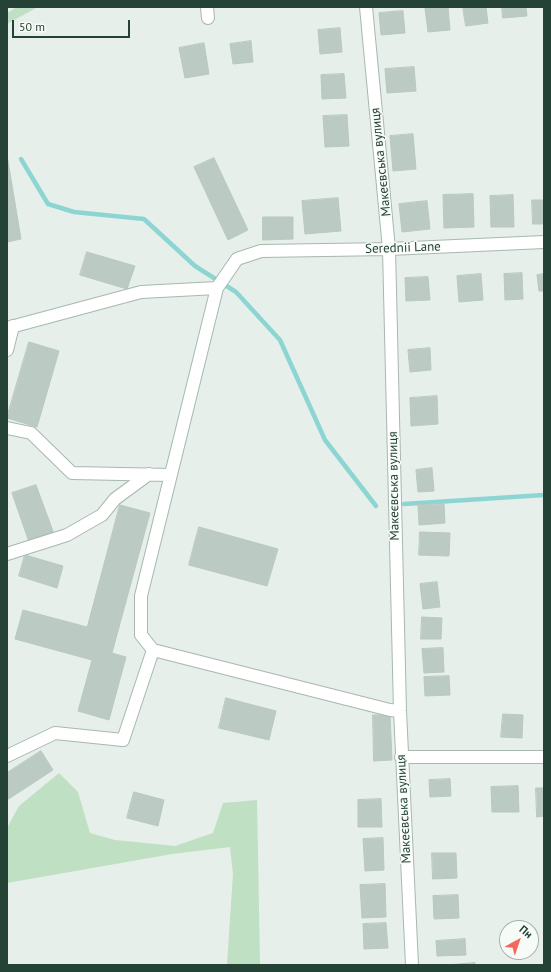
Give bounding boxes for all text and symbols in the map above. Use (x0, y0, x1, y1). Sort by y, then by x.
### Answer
scale bar (14, 12, 132, 38)
text: 50 m (19, 19, 45, 34)
street label: Макеєвська вулиця (368, 107, 394, 217)
street label: Serednii Lane (365, 239, 441, 257)
street label: Макеєвська вулиця (385, 431, 403, 541)
street label: Макеєвська вулиця (393, 754, 415, 864)
north arrow (499, 920, 539, 960)
text: Пн (517, 922, 536, 941)

